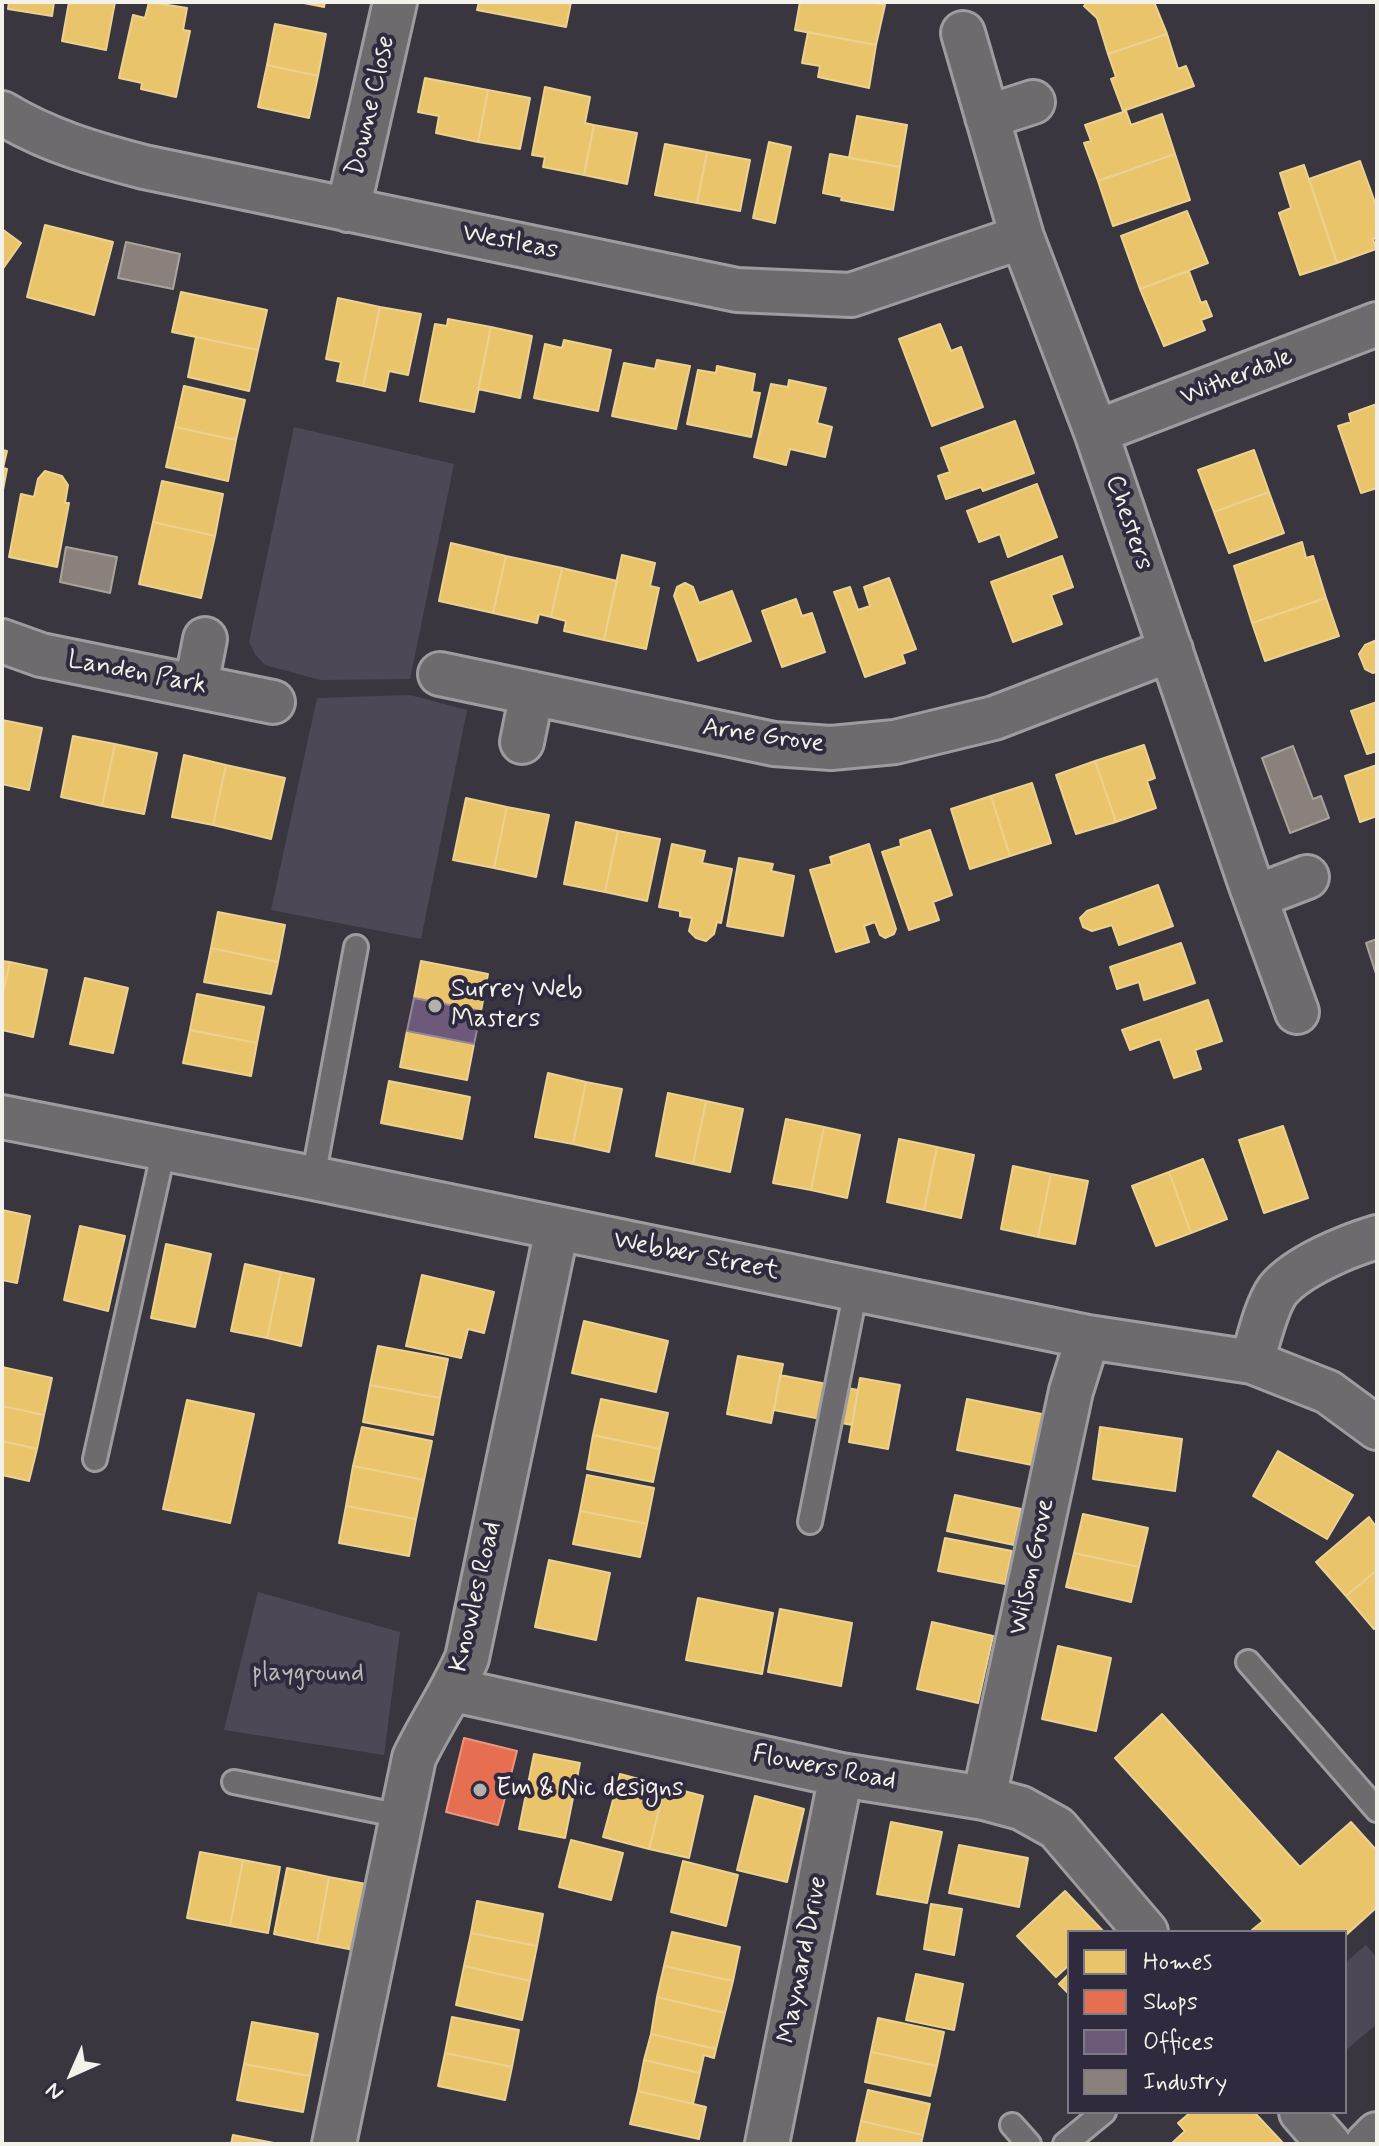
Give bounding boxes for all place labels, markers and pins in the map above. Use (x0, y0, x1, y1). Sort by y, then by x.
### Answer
place label: Surrey Web Masters (451, 975, 583, 1036)
marker: Surrey Web Masters (426, 997, 444, 1015)
place label: Em & Nic designs (496, 1774, 684, 1806)
marker: Em & Nic designs (471, 1781, 489, 1799)

